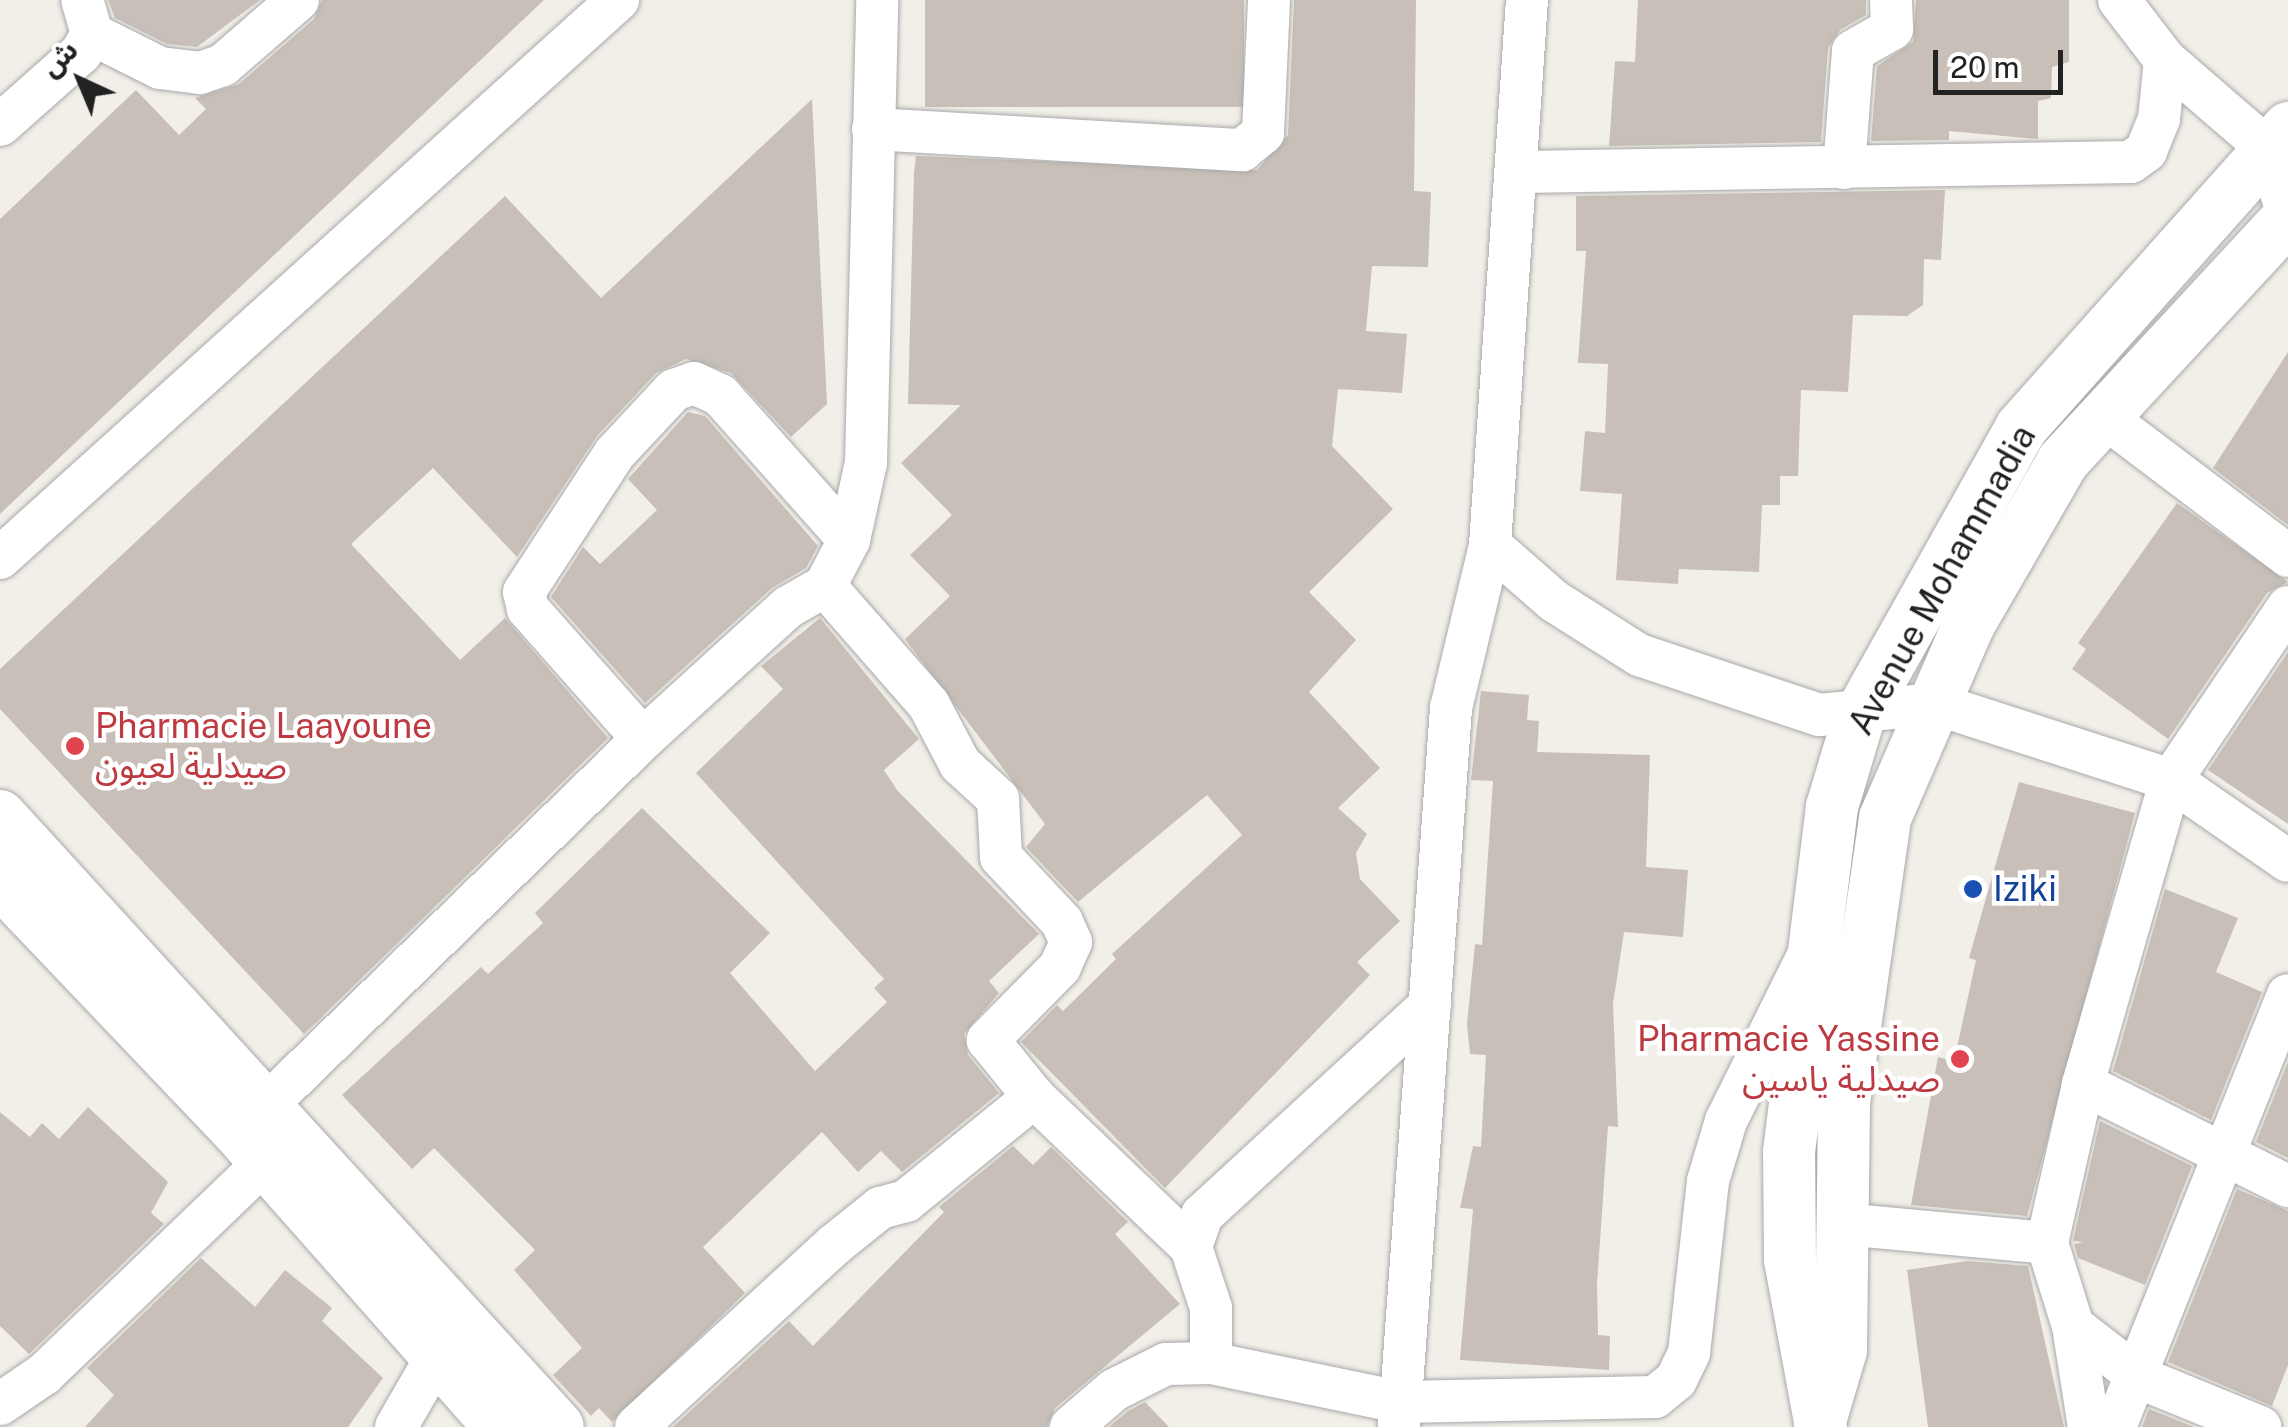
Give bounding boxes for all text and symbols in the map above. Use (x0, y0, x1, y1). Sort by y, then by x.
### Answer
north arrow (30, 30, 130, 130)
scale bar (1938, 30, 2068, 92)
text: ش (34, 33, 84, 83)
text: 20 m (1950, 49, 2019, 85)
street label: Avenue Mohammadia (1839, 418, 2045, 742)
place label: Pharmacie Laayoune صيدلية لعيون (95, 705, 432, 787)
marker: Pharmacie Laayoune صيدلية لعيون (64, 735, 86, 757)
place label: Iziki (1993, 868, 2057, 910)
marker: Iziki (1962, 878, 1984, 900)
place label: Pharmacie Yassine صيدلية ياسين (1637, 1018, 1940, 1100)
marker: Pharmacie Yassine صيدلية ياسين (1949, 1048, 1971, 1070)

